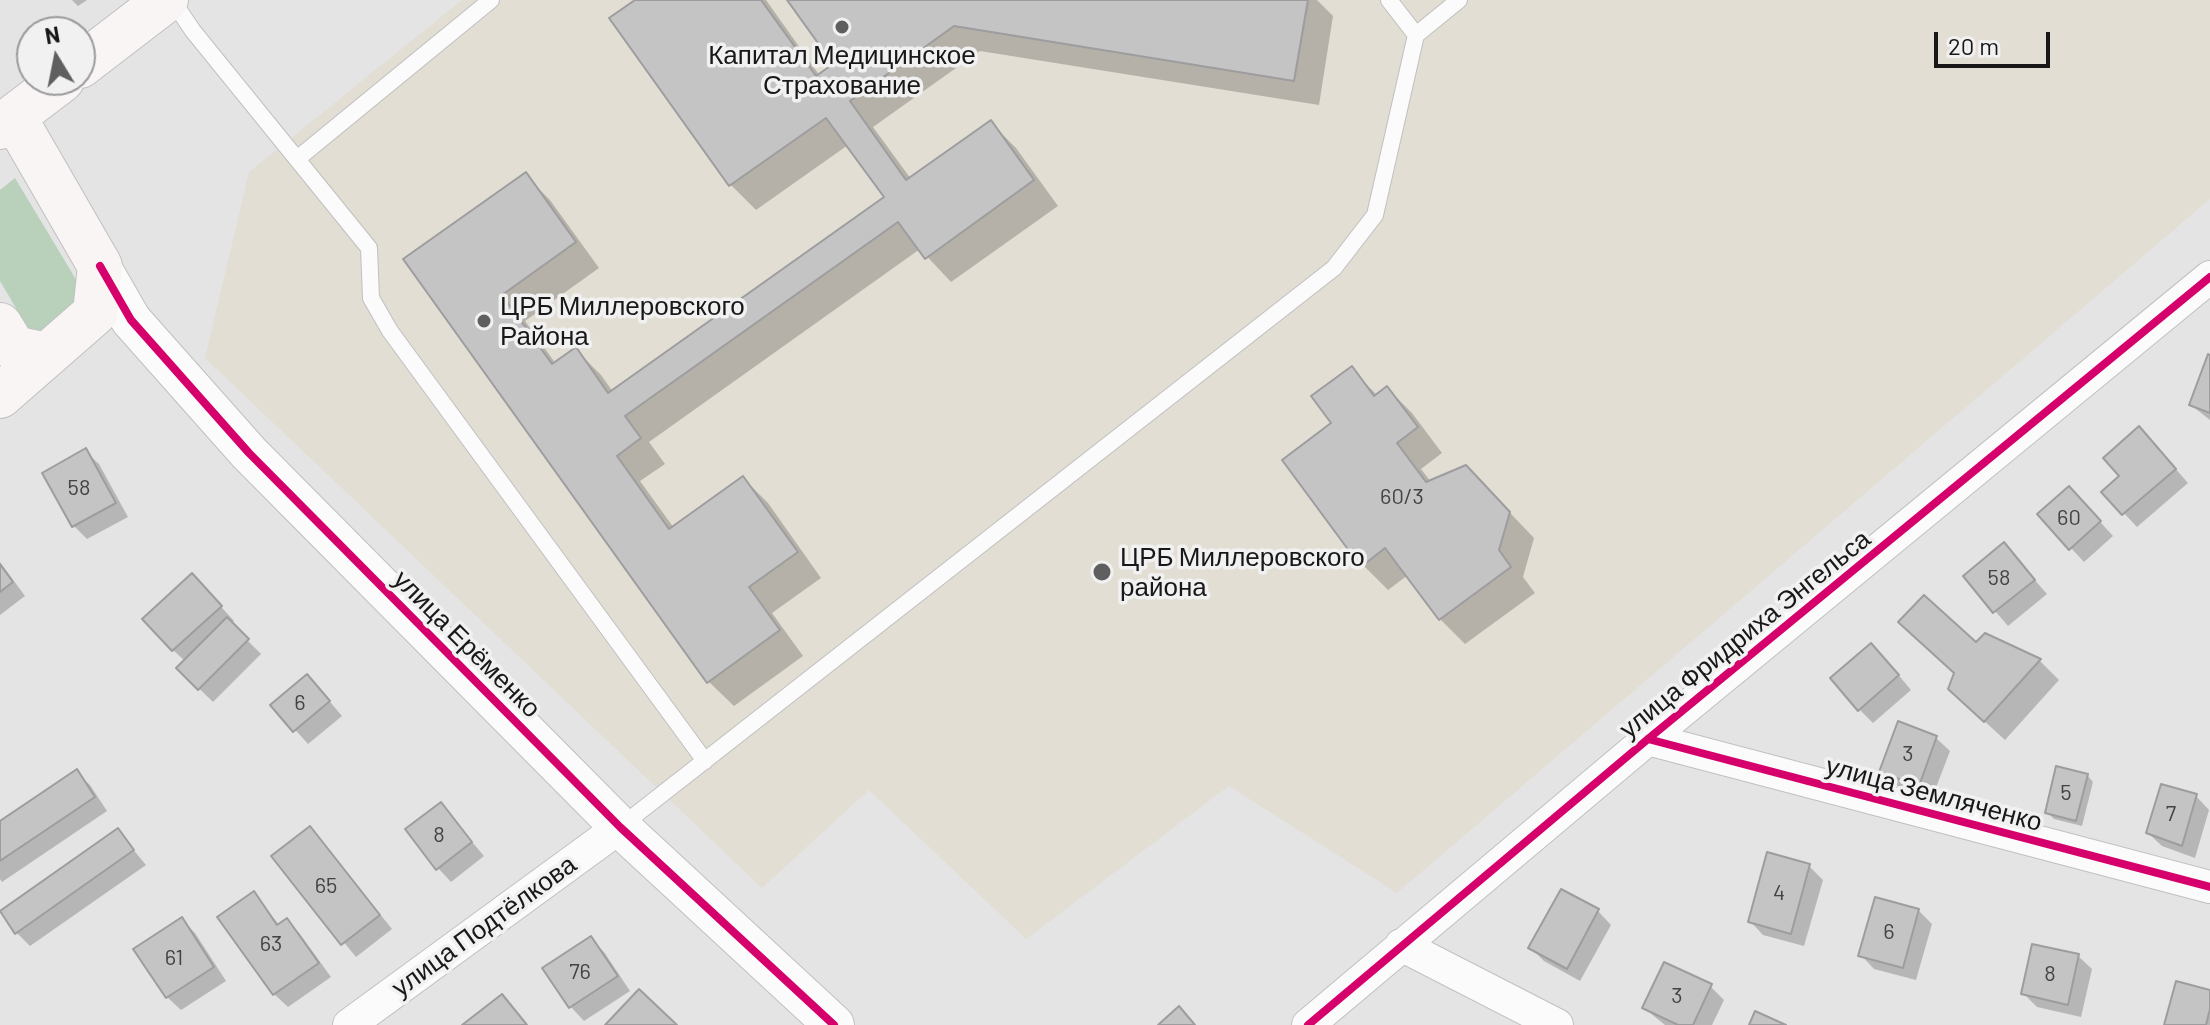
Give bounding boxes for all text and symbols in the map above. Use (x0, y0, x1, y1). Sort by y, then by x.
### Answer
north arrow (16, 16, 96, 96)
scale bar (1938, 16, 2054, 66)
marker: Капитал Медицинское Страхование (833, 18, 851, 36)
text: N (43, 20, 62, 48)
text: 20 m (1948, 31, 1999, 60)
place label: Капитал Медицинское Страхование (708, 39, 976, 100)
place label: ЦРБ Миллеровского Района (500, 290, 745, 352)
marker: ЦРБ Миллеровского Района (475, 312, 493, 330)
house number: 58 (68, 475, 90, 501)
house number: 60/3 (1380, 484, 1424, 510)
house number: 60 (2057, 505, 2081, 531)
street label: улица Фридриха Энгельса (1613, 523, 1877, 745)
place label: ЦРБ Миллеровского района (1120, 541, 1365, 602)
marker: ЦРБ Миллеровского района (1091, 561, 1113, 583)
street label: улица Ерёменко (387, 564, 547, 724)
house number: 58 (1988, 565, 2010, 591)
house number: 6 (294, 690, 306, 716)
house number: 3 (1902, 741, 1914, 767)
street label: улица Земляченко (1823, 750, 2045, 838)
house number: 5 (2060, 780, 2072, 806)
house number: 7 (2166, 801, 2176, 827)
house number: 8 (433, 822, 445, 848)
street label: улица Подтёлкова (386, 849, 582, 1003)
house number: 65 (315, 873, 337, 899)
house number: 4 (1773, 880, 1785, 906)
house number: 6 (1883, 919, 1895, 945)
house number: 63 (260, 931, 282, 957)
house number: 61 (165, 945, 183, 971)
house number: 76 (569, 959, 591, 985)
house number: 8 (2044, 961, 2056, 987)
house number: 3 (1671, 983, 1683, 1009)

